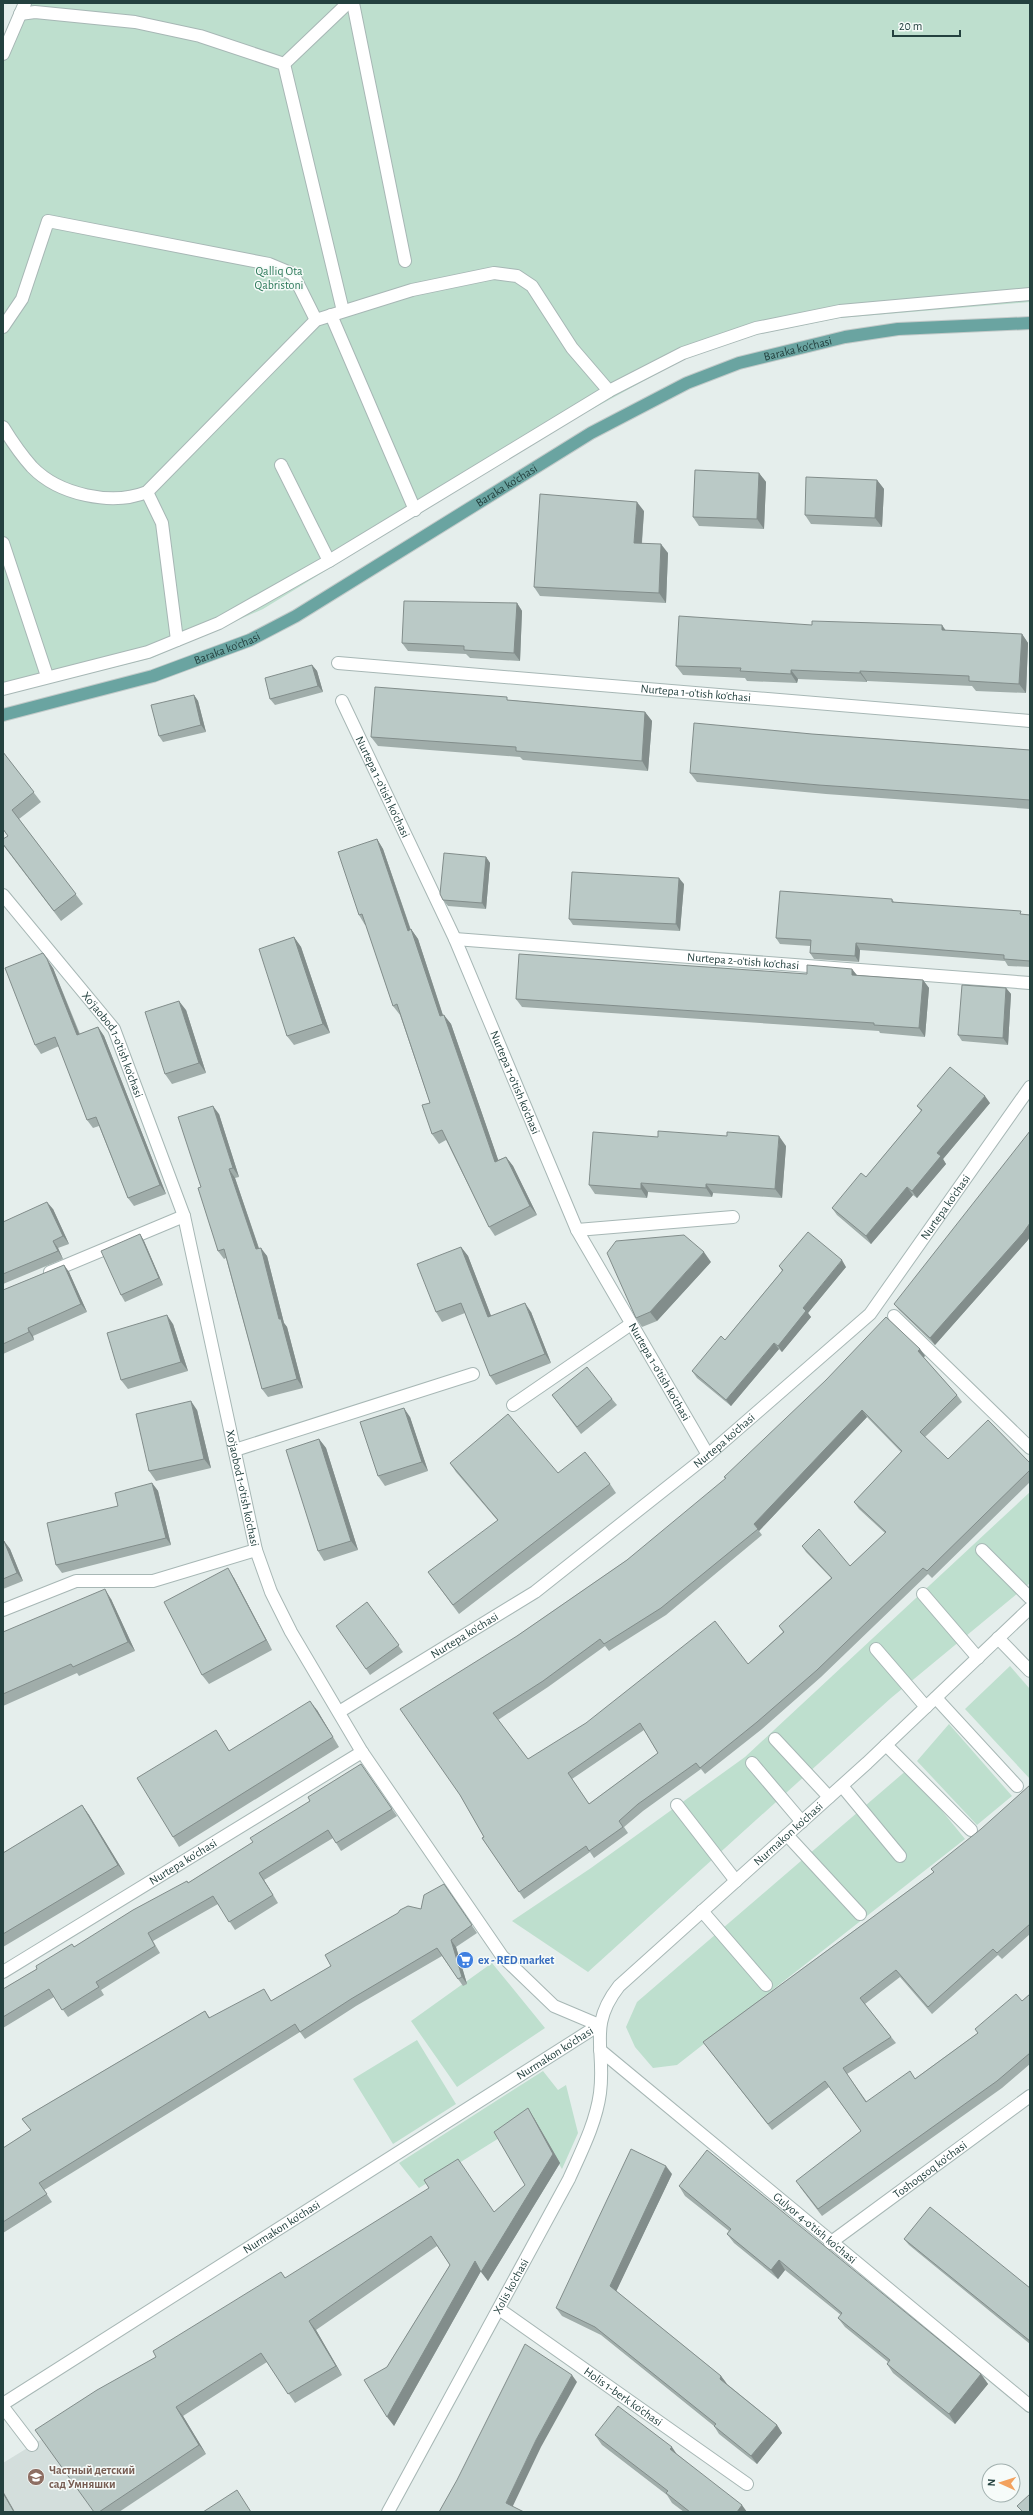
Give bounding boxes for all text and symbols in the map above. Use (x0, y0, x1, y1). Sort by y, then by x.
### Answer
scale bar (893, 12, 960, 38)
text: 20 m (899, 20, 922, 32)
park label: Qalliq Ota Qabristoni (254, 265, 304, 292)
street label: Baraka ko'chasi (762, 334, 833, 363)
street label: Baraka ko'chasi (474, 462, 539, 509)
street label: Baraka ko'chasi (192, 630, 262, 666)
street label: Nurtepa 1-o'tish ko'chasi (640, 682, 752, 704)
street label: Nurtepa 1-o'tish ko'chasi (354, 734, 412, 840)
street label: Nurtepa 2-o'tish ko'chasi (687, 951, 800, 971)
street label: Xo'jaobod 1-o'tish ko'chasi (80, 989, 145, 1099)
street label: Nurtepa 1-o'tish ko'chasi (488, 1029, 542, 1136)
street label: Nurtepa ko'chasi (918, 1172, 972, 1242)
street label: Nurtepa 1-o'tish ko'chasi (626, 1321, 693, 1423)
street label: Nurtepa ko'chasi (691, 1411, 757, 1470)
street label: Xo'jaobod 1-o'tish ko'chasi (224, 1429, 261, 1548)
street label: Nurtepa ko'chasi (429, 1610, 500, 1660)
street label: Nurmakon ko'chasi (751, 1800, 825, 1868)
street label: Nurtepa ko'chasi (147, 1837, 219, 1887)
supermarket icon: ex - RED market (455, 1950, 475, 1970)
place label: ex - RED market (478, 1954, 554, 1966)
street label: Nurmakon ko'chasi (514, 2024, 595, 2082)
street label: Toshoqsoq ko'chasi (891, 2139, 969, 2200)
street label: Gulyor 4-o'tish ko'chasi (771, 2190, 859, 2266)
street label: Nurmakon ko'chasi (241, 2198, 322, 2256)
street label: Xolis ko'chasi (491, 2257, 531, 2316)
street label: Holis 1-berk ko'chasi (582, 2365, 665, 2428)
north arrow (981, 2463, 1021, 2503)
place label: Частный детский сад Умняшки (49, 2464, 135, 2490)
school or university icon: Частный детский сад Умняшки (26, 2467, 46, 2487)
text: N (986, 2478, 997, 2487)

